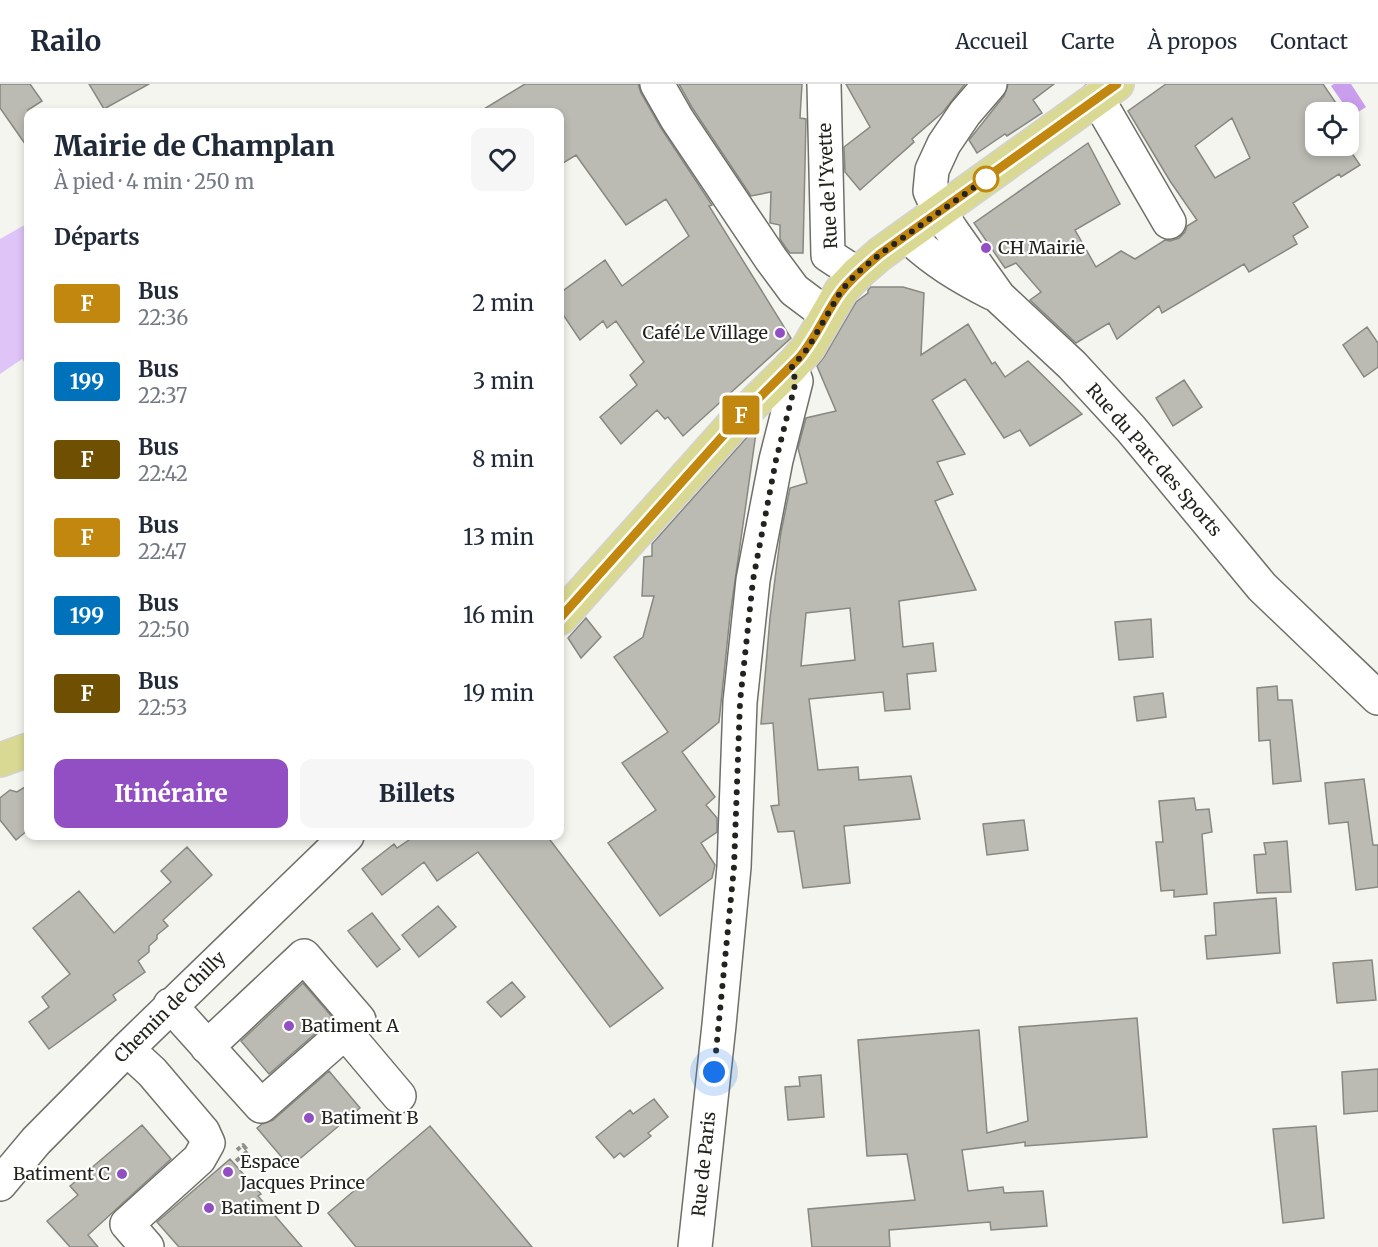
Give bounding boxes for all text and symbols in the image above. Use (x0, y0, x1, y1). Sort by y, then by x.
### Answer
text: Railo (30, 23, 101, 59)
text: Accueil (955, 28, 1028, 55)
text: Carte (1061, 28, 1115, 55)
text: À propos (1148, 28, 1237, 55)
text: Contact (1270, 28, 1348, 55)
map controls (1305, 102, 1359, 156)
button: locate (1305, 102, 1359, 156)
street label: Rue de l'Yvette (813, 122, 842, 250)
text: Mairie de Champlan (54, 128, 335, 164)
button: heart (471, 128, 534, 191)
unlabelled marker (973, 166, 999, 192)
text: À pied · 4 min · 250 m (54, 169, 254, 194)
text: Départs (54, 223, 140, 251)
place label: CH Mairie (998, 236, 1085, 259)
marker: CH Mairie (979, 241, 993, 255)
text: Bus (138, 277, 179, 305)
text: 2 min (472, 289, 534, 317)
text: F (80, 290, 94, 317)
text: 22:36 (138, 305, 188, 330)
place label: Café Le Village (643, 321, 768, 344)
marker: Café Le Village (773, 326, 787, 340)
text: Bus (138, 355, 179, 383)
text: 3 min (473, 367, 534, 395)
text: 199 (70, 368, 104, 395)
street label: Rue du Parc des Sports (1082, 378, 1227, 541)
text: 22:37 (138, 383, 187, 408)
line badge: F (722, 396, 760, 434)
text: F (734, 402, 748, 429)
text: Bus (138, 433, 179, 461)
text: 8 min (472, 445, 534, 473)
text: F (80, 446, 94, 473)
text: 22:42 (138, 461, 188, 486)
text: Bus (138, 511, 179, 539)
text: 13 min (463, 523, 534, 551)
text: F (80, 524, 94, 551)
text: 22:47 (138, 539, 187, 564)
text: Bus (138, 589, 179, 617)
text: 16 min (463, 601, 534, 629)
text: 199 (70, 602, 104, 629)
text: 22:50 (138, 617, 190, 642)
text: Bus (138, 667, 179, 695)
text: 19 min (463, 679, 534, 707)
text: F (80, 680, 94, 707)
text: 22:53 (138, 695, 188, 720)
button: Itinéraire (54, 759, 288, 828)
button: Billets (300, 759, 534, 828)
street label: Chemin de Chilly (109, 946, 231, 1067)
place label: Batiment A (301, 1014, 399, 1037)
marker: Batiment A (282, 1019, 296, 1033)
your location (699, 1057, 729, 1087)
place label: Batiment B (321, 1106, 418, 1129)
street label: Rue de Paris (687, 1110, 720, 1218)
marker: Batiment B (302, 1111, 316, 1125)
place label: Espace Jacques Prince (239, 1150, 365, 1194)
place label: Batiment C (13, 1162, 110, 1185)
marker: Espace Jacques Prince (221, 1165, 235, 1179)
marker: Batiment C (115, 1167, 129, 1181)
place label: Batiment D (221, 1196, 320, 1219)
marker: Batiment D (202, 1201, 216, 1215)

